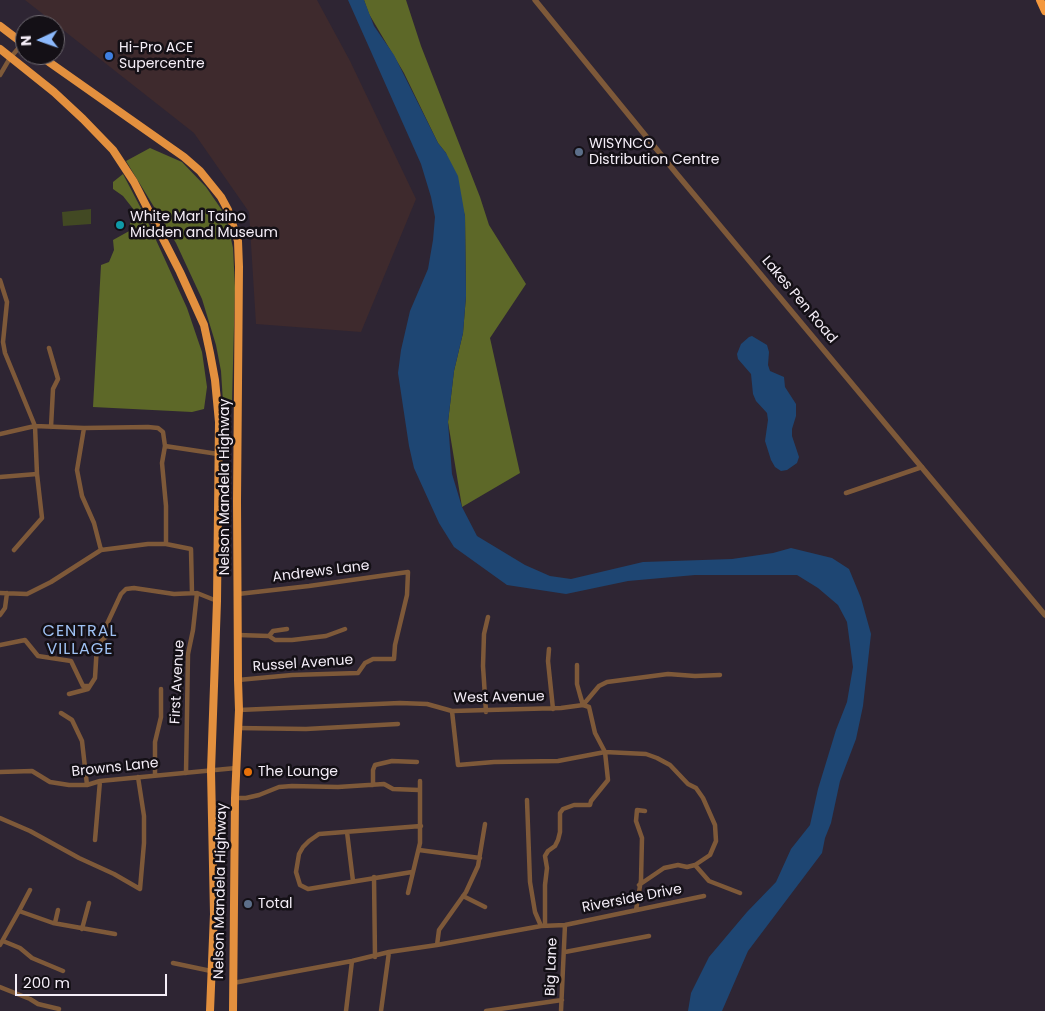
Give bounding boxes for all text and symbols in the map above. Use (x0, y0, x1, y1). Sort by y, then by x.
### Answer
north arrow (15, 15, 65, 65)
text: N (16, 35, 36, 47)
place label: Hi-Pro ACE Supercentre (119, 40, 205, 72)
marker: Hi-Pro ACE Supercentre (103, 50, 115, 62)
place label: WISYNCO Distribution Centre (589, 136, 719, 168)
marker: WISYNCO Distribution Centre (573, 146, 585, 158)
place label: White Marl Taino Midden and Museum (130, 209, 278, 242)
marker: White Marl Taino Midden and Museum (114, 219, 126, 231)
street label: Lakes Pen Road (758, 253, 840, 347)
street label: Nelson Mandela Highway (217, 399, 233, 575)
street label: Andrews Lane (272, 558, 370, 586)
district label: CENTRAL VILLAGE (42, 622, 118, 660)
street label: First Avenue (167, 639, 189, 725)
street label: Russel Avenue (252, 652, 354, 676)
street label: West Avenue (453, 689, 545, 707)
street label: Browns Lane (71, 755, 159, 781)
place label: The Lounge (258, 764, 338, 780)
marker: The Lounge (242, 766, 254, 778)
street label: Nelson Mandela Highway (211, 803, 231, 979)
street label: Riverside Drive (581, 881, 683, 917)
place label: Total (258, 896, 293, 912)
marker: Total (242, 898, 254, 910)
street label: Big Lane (543, 938, 561, 996)
scale bar (18, 964, 170, 996)
text: 200 m (23, 972, 70, 993)

